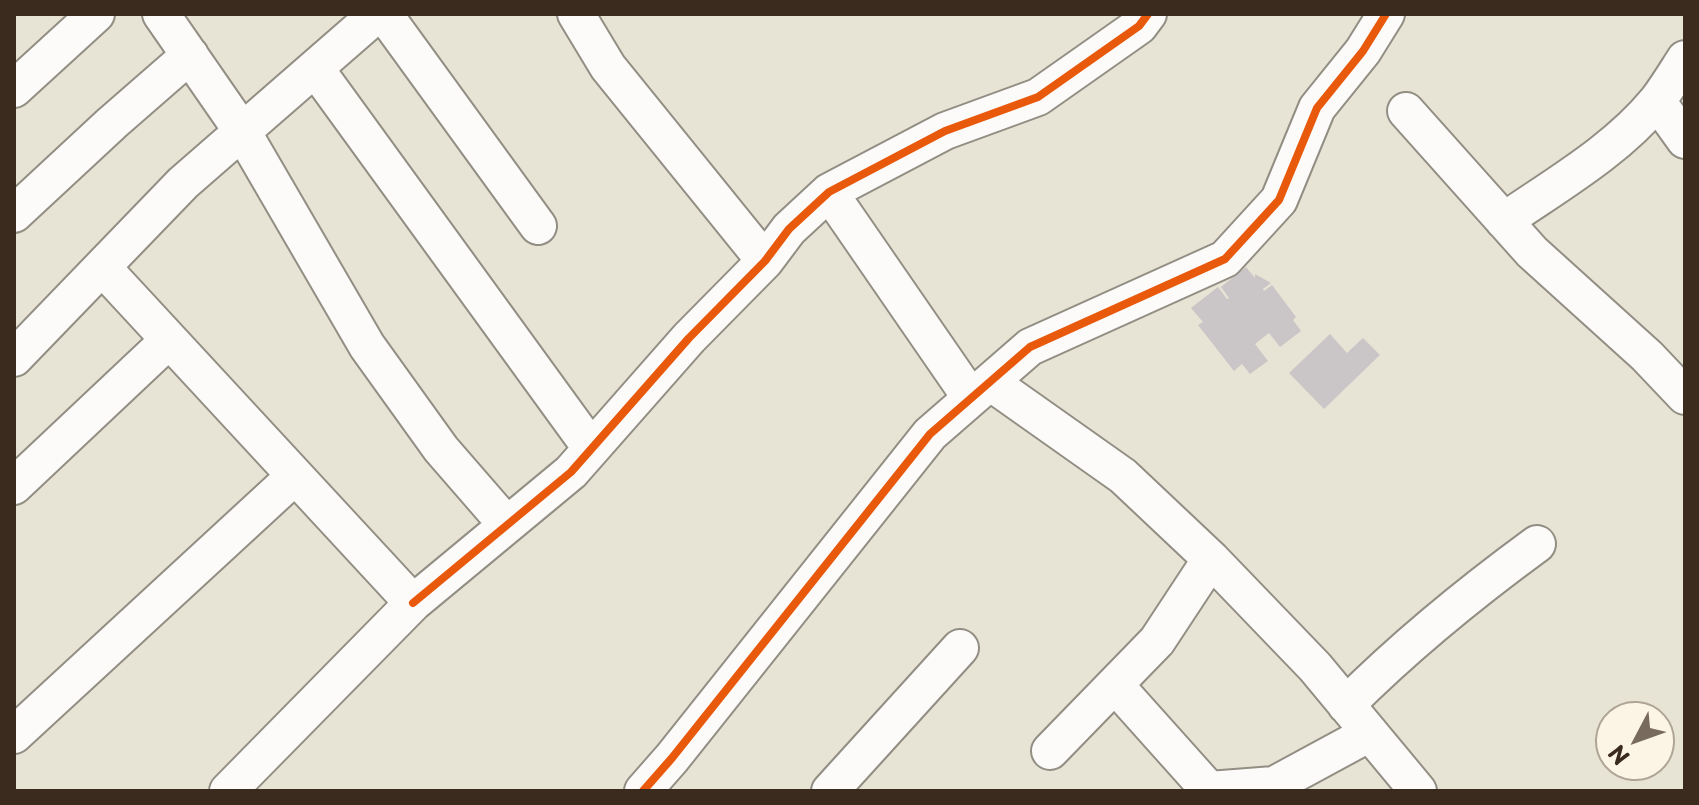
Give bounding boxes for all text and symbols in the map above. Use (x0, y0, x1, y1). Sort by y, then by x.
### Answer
north arrow (1595, 701, 1675, 781)
text: N (1600, 738, 1636, 773)

